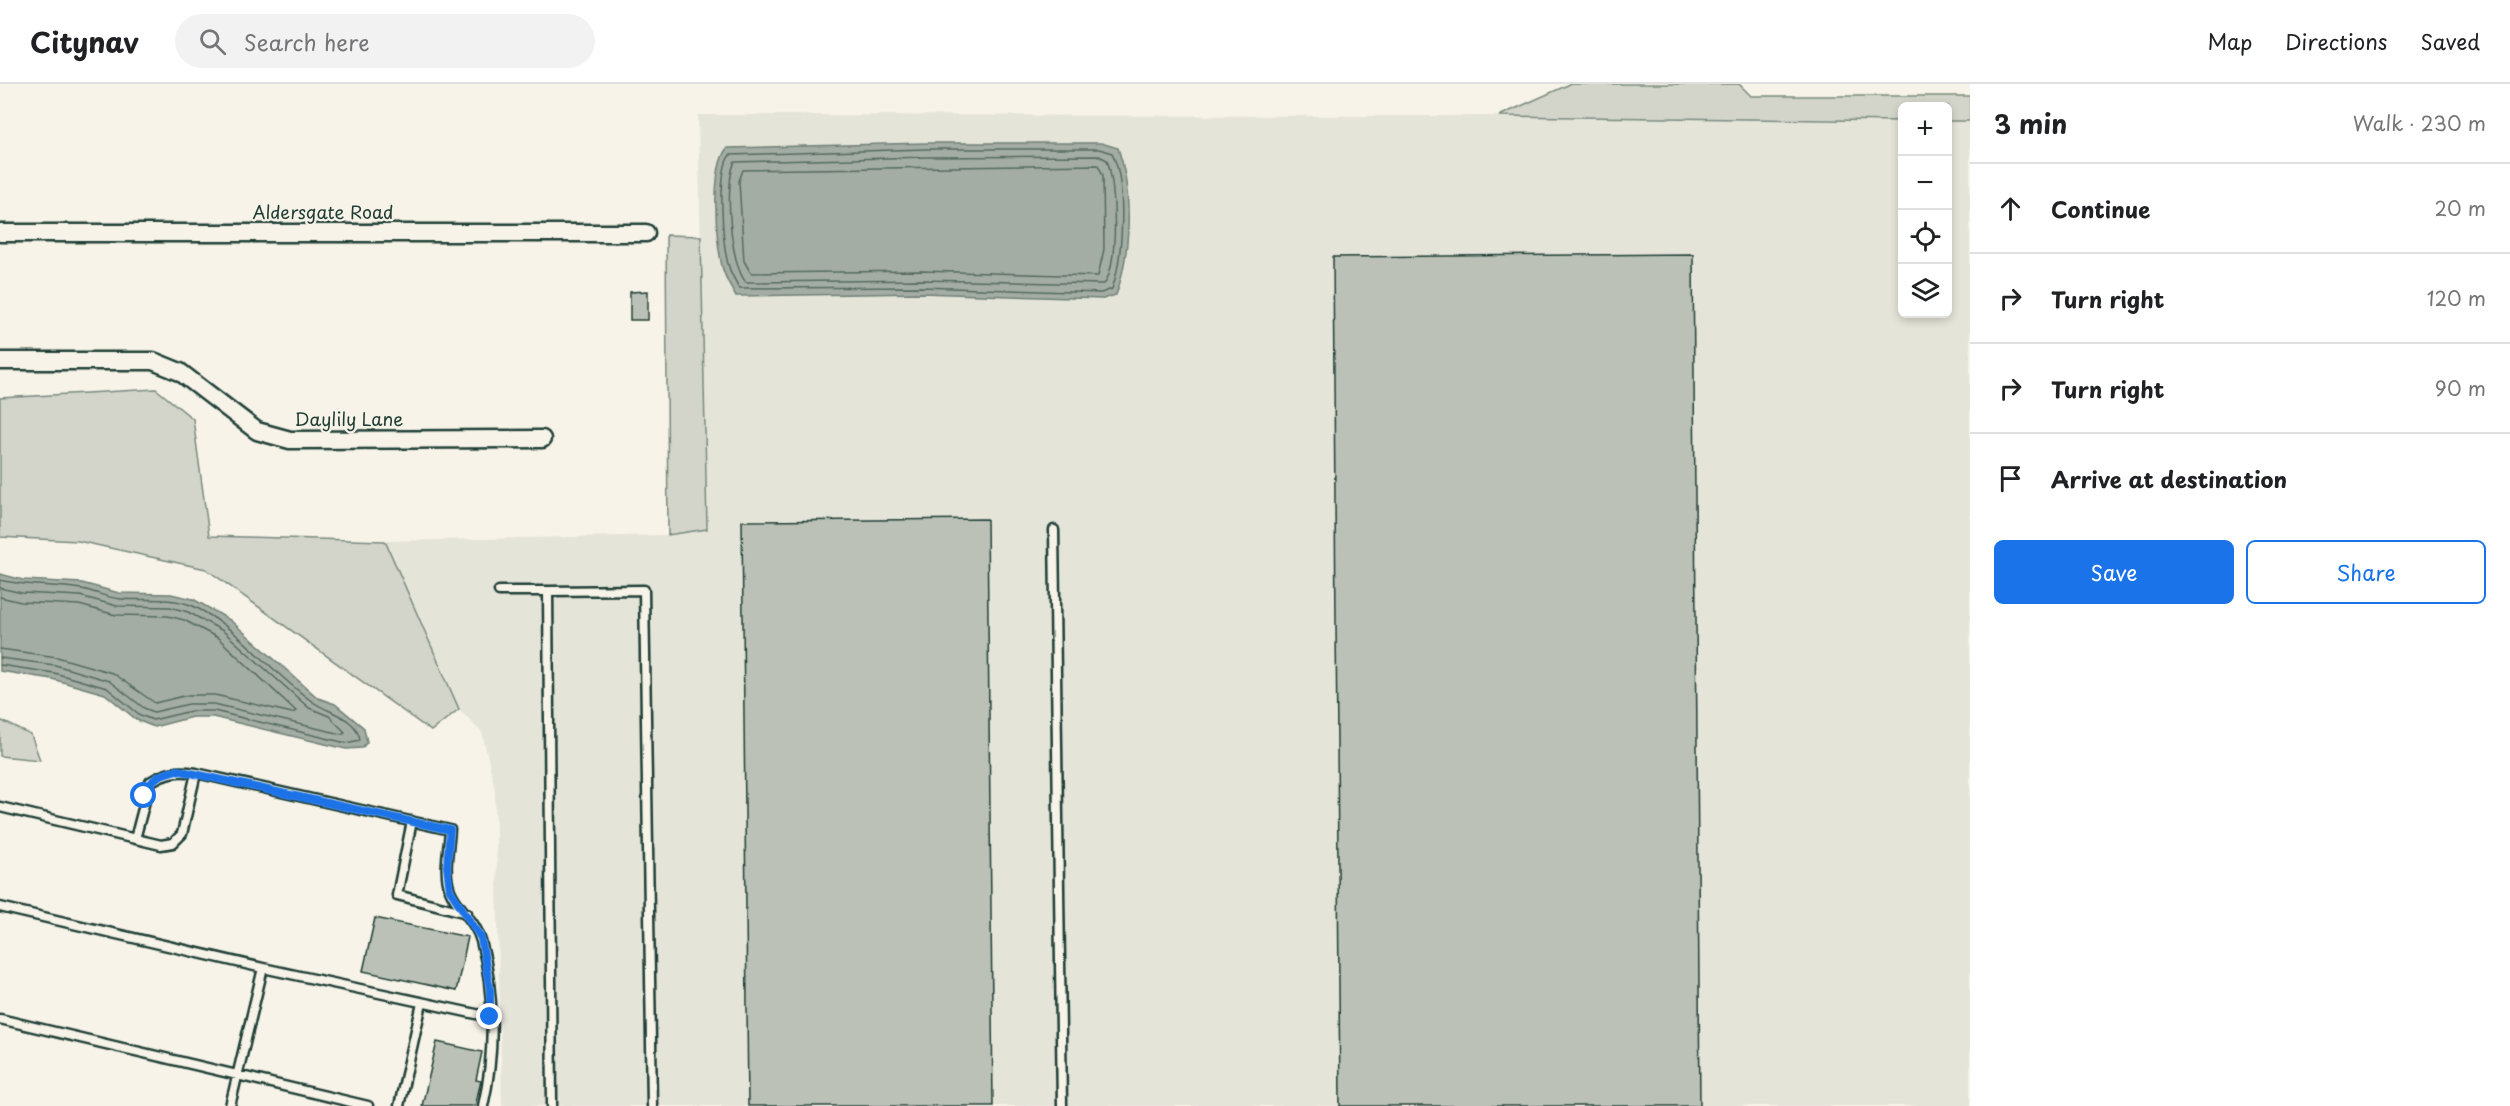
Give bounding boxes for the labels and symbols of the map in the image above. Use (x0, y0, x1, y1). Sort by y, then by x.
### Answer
street label: Aldersgate Road (253, 198, 394, 225)
street label: Daylily Lane (295, 405, 403, 432)
route start (130, 782, 156, 808)
route end (476, 1003, 502, 1029)

